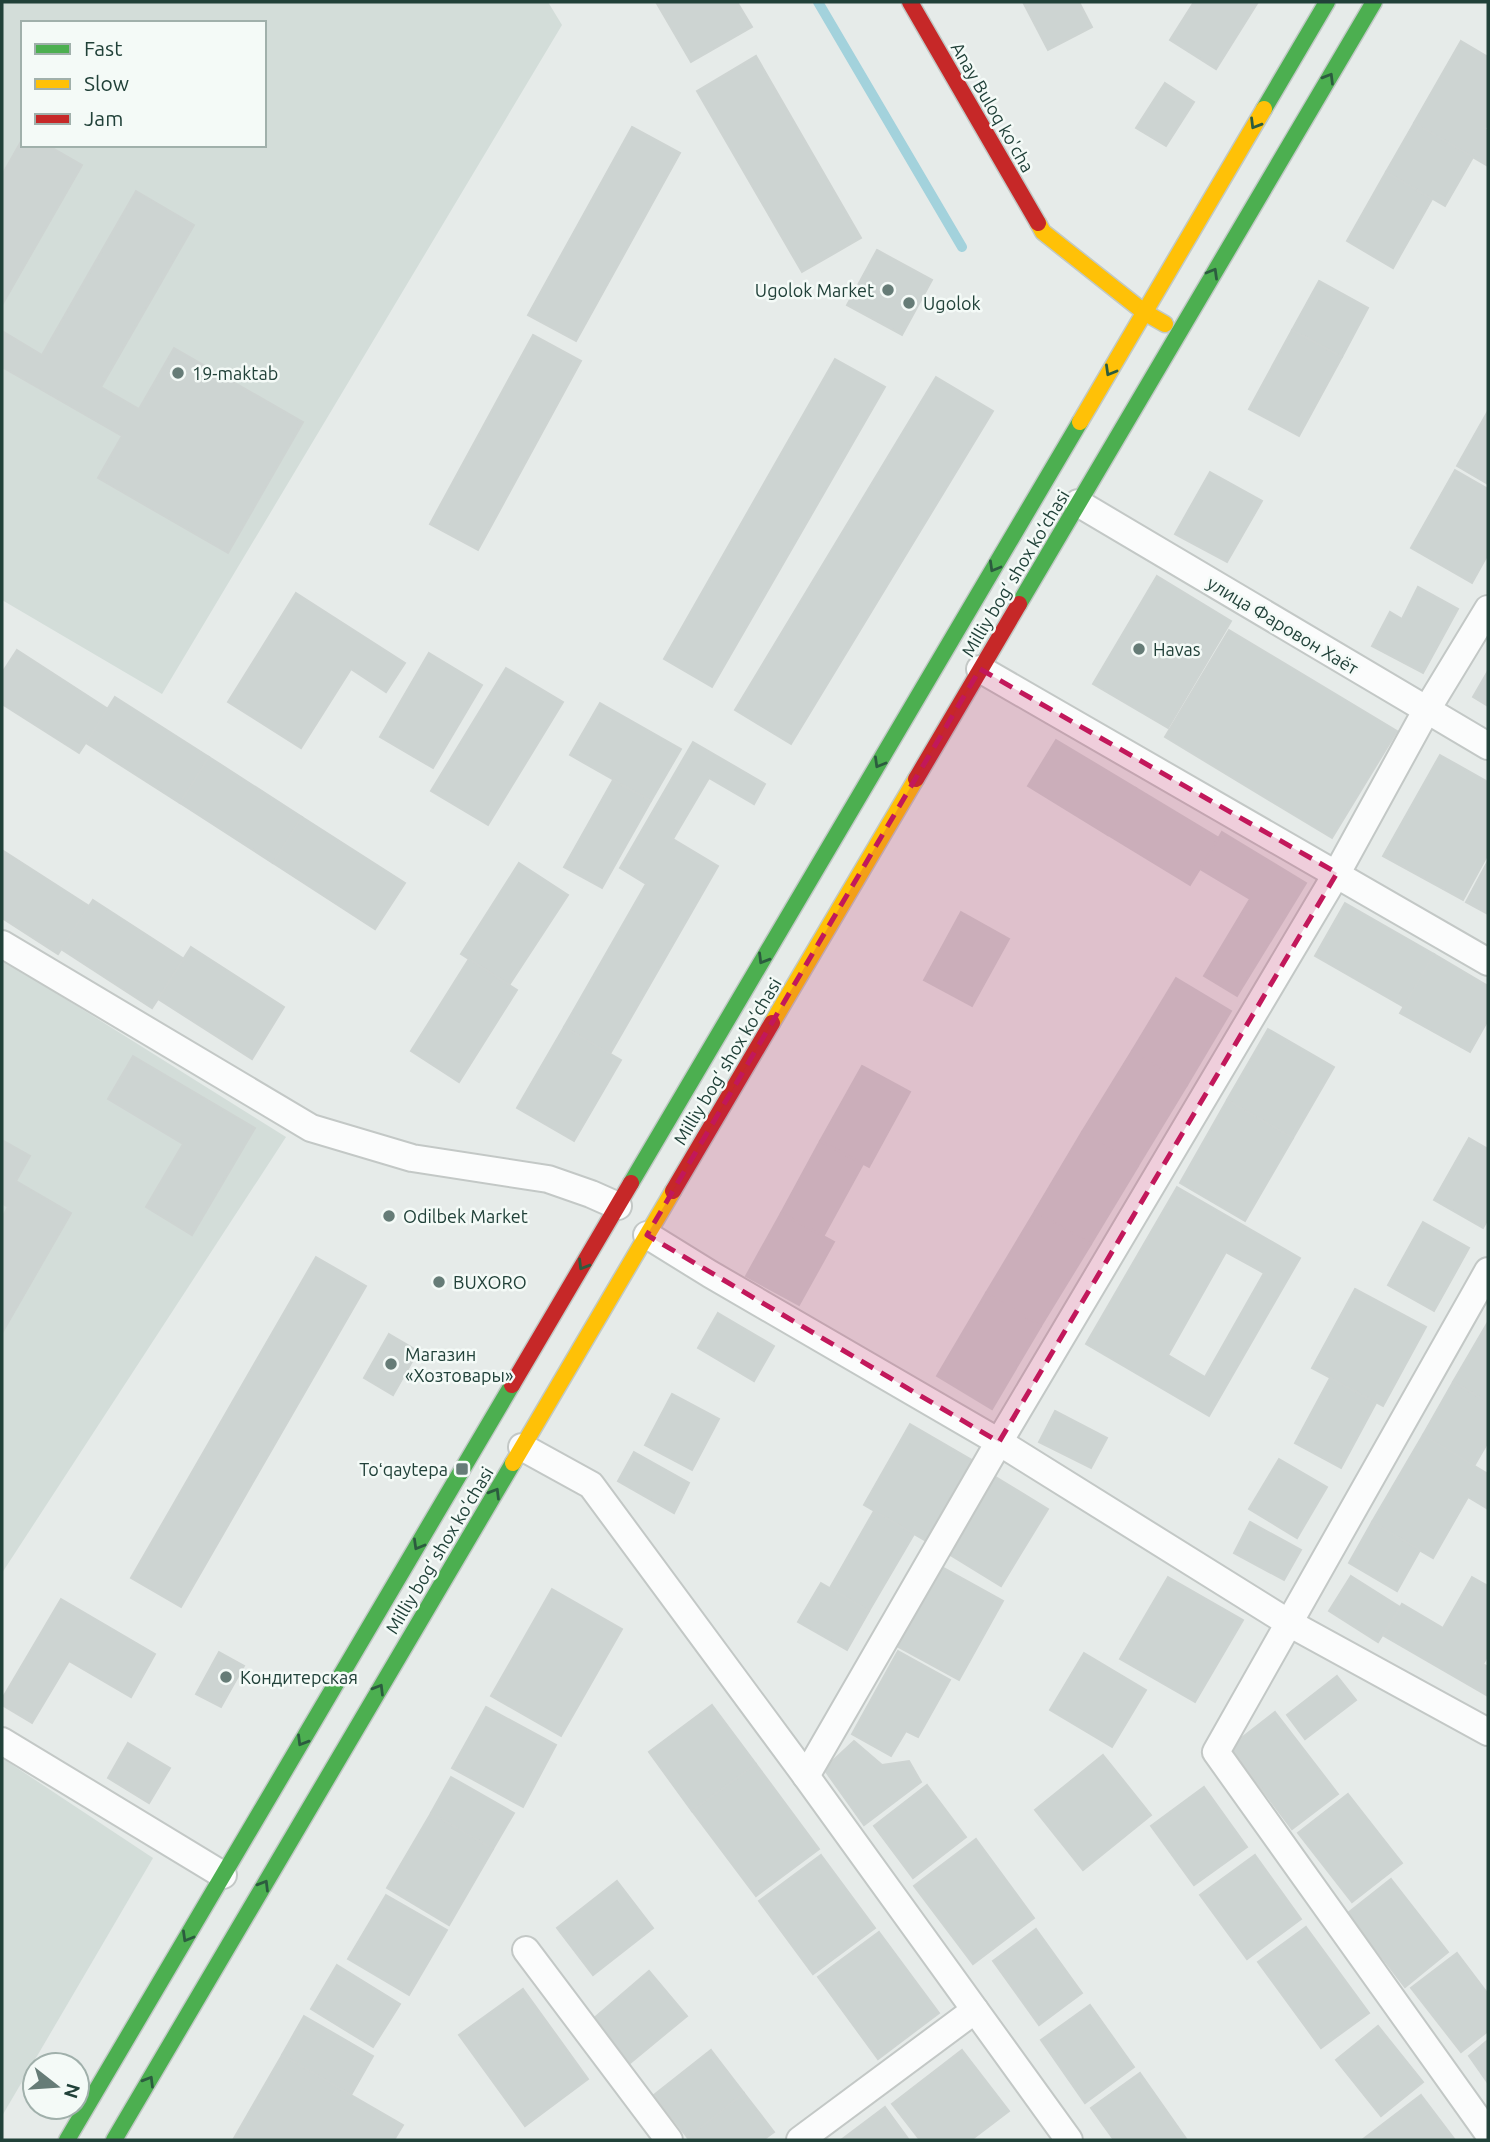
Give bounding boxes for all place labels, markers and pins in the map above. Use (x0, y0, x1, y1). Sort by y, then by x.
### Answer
place label: Ugolok Market (755, 280, 874, 300)
marker: Ugolok Market (880, 282, 896, 298)
place label: Ugolok (923, 293, 981, 313)
marker: Ugolok (901, 295, 917, 311)
place label: 19-maktab (192, 363, 278, 383)
marker: 19-maktab (170, 365, 186, 381)
place label: Havas (1153, 639, 1201, 659)
marker: Havas (1131, 641, 1147, 657)
place label: Odilbek Market (403, 1206, 528, 1226)
marker: Odilbek Market (381, 1208, 397, 1224)
place label: BUXORO (453, 1272, 527, 1292)
marker: BUXORO (431, 1274, 447, 1290)
place label: Магазин «Хозтовары» (405, 1344, 513, 1385)
marker: Магазин «Хозтовары» (383, 1356, 399, 1372)
place label: Toʻqaytepa (359, 1459, 448, 1479)
marker: Toʻqaytepa (454, 1461, 470, 1477)
place label: Кондитерская (240, 1667, 358, 1687)
marker: Кондитерская (218, 1669, 234, 1685)

